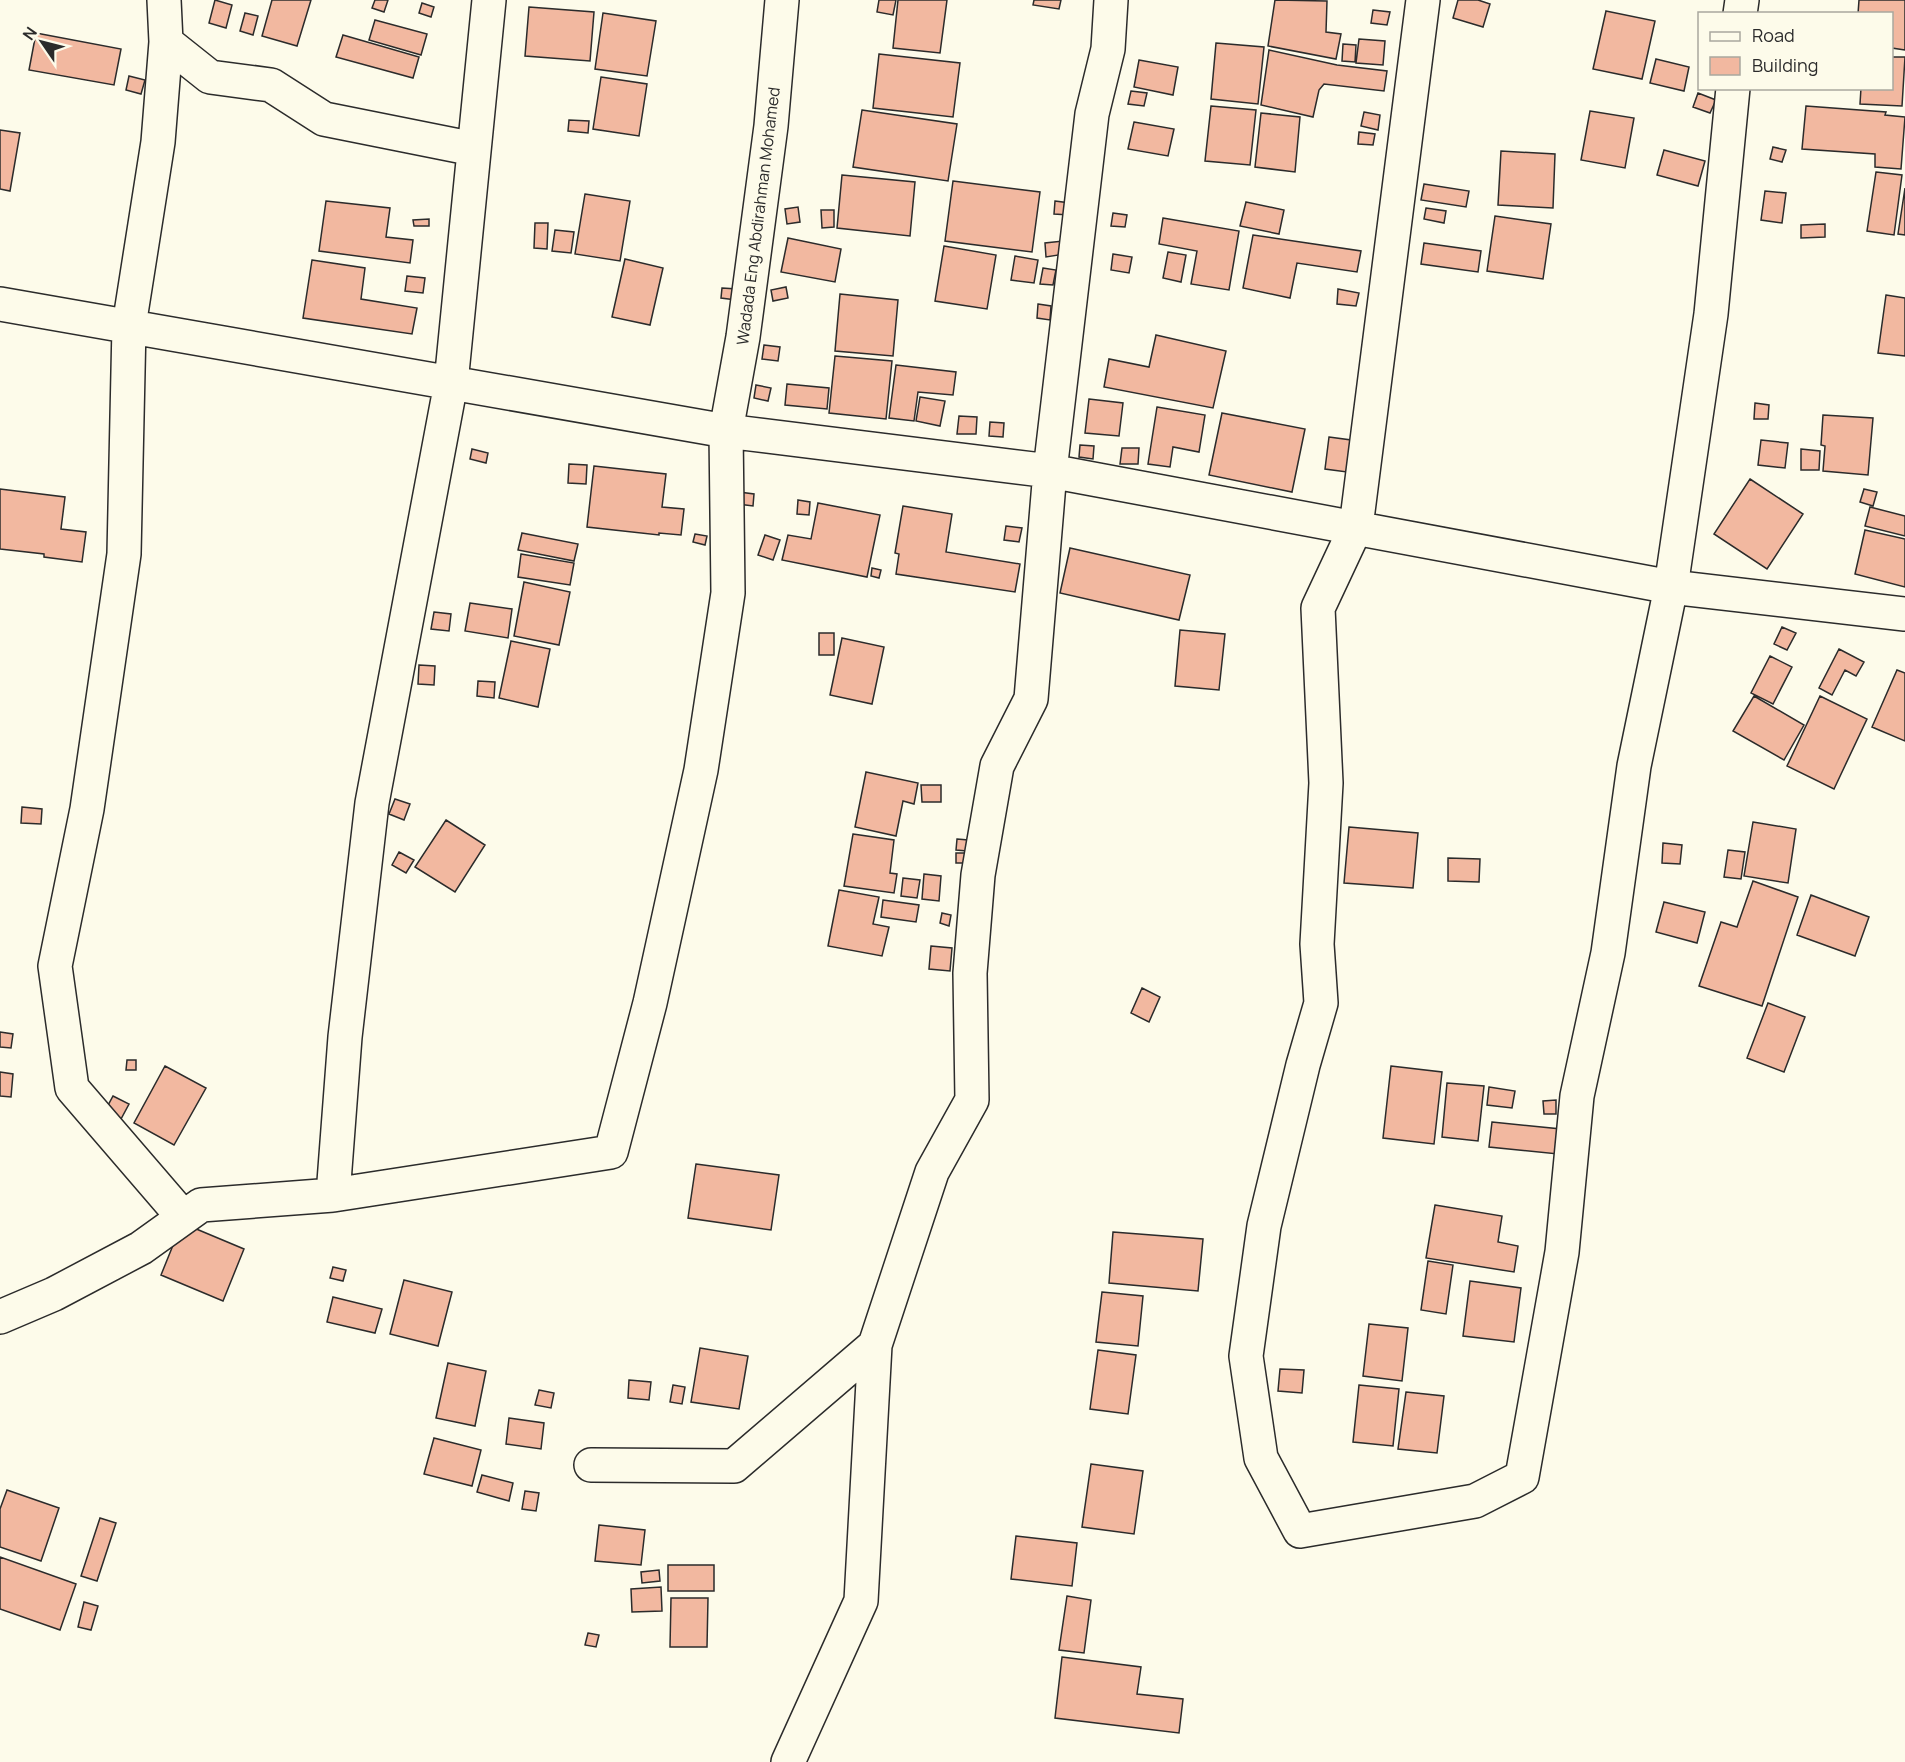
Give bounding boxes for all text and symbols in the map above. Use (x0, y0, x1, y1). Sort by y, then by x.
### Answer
north arrow (12, 12, 72, 72)
legend (1698, 12, 1893, 90)
text: N (17, 22, 42, 44)
text: Road (1752, 23, 1795, 47)
text: Building (1752, 53, 1818, 77)
street label: Wadada Eng Abdirahman Mohamed (731, 86, 785, 346)

